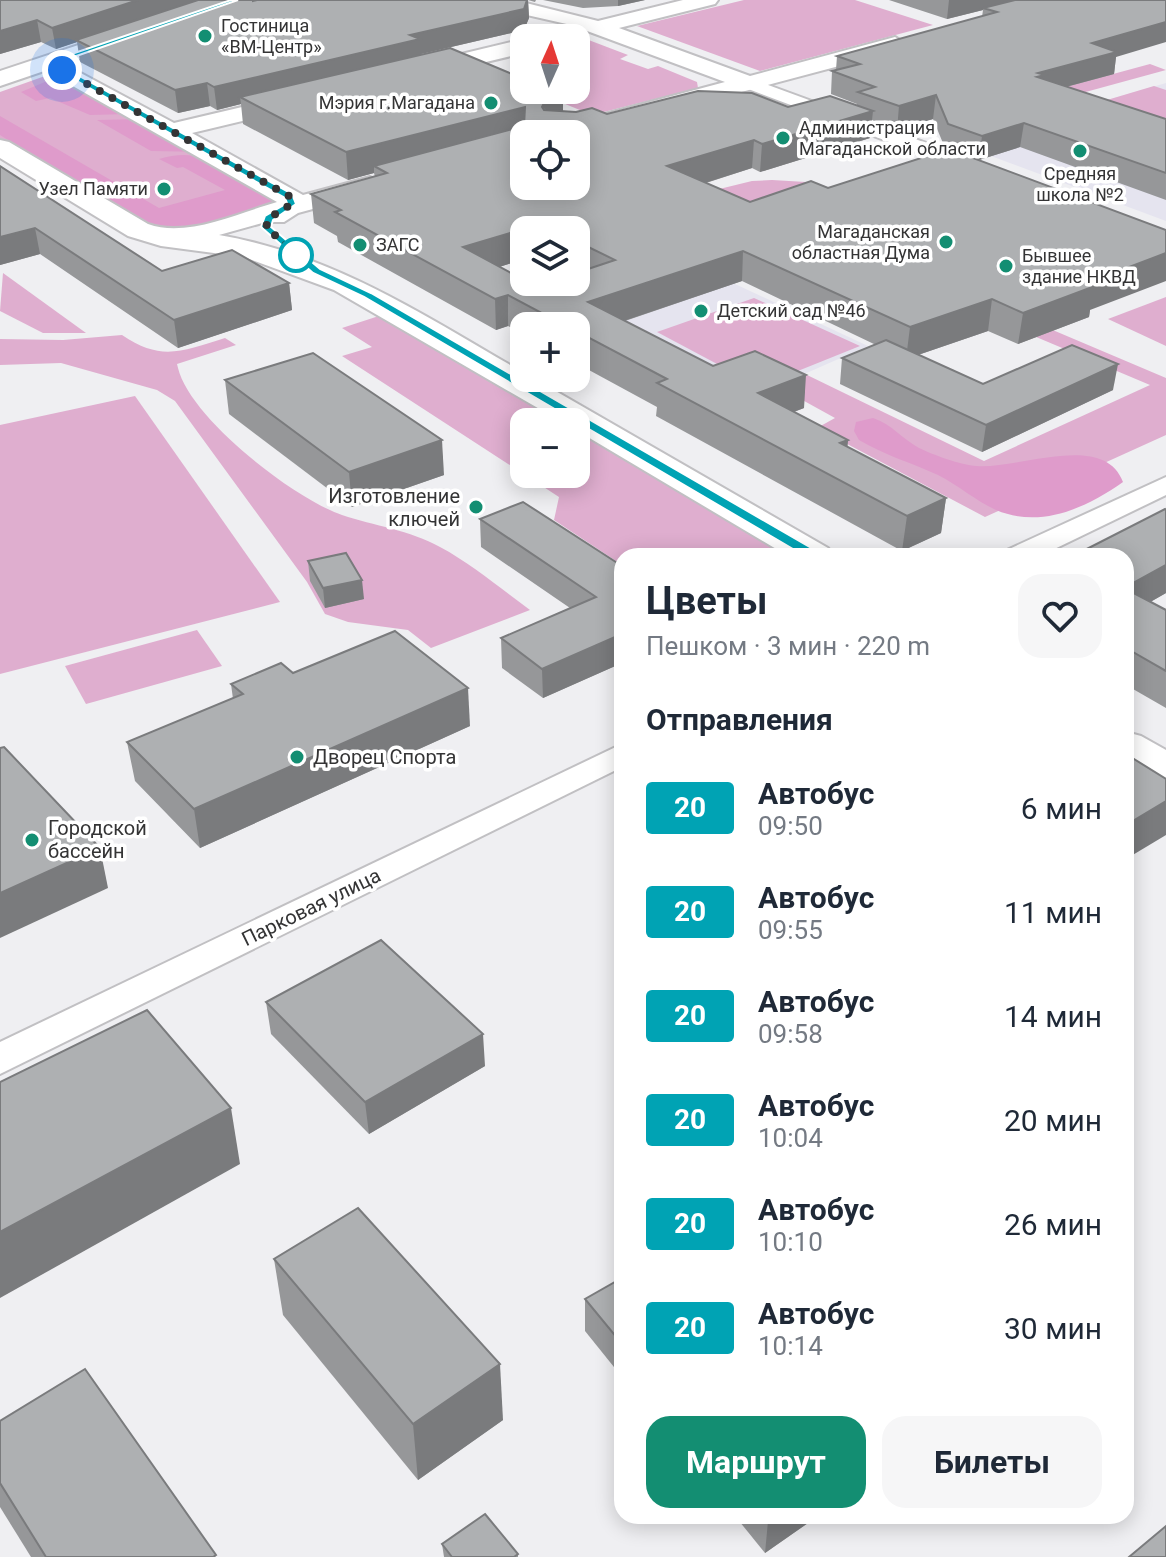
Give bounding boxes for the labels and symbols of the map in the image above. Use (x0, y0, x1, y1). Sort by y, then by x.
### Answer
place label: Гостиница «ВМ-Центр» (221, 15, 322, 57)
north arrow (510, 24, 590, 104)
marker: Гостиница «ВМ-Центр» (196, 27, 214, 45)
your location (42, 50, 82, 90)
place label: Мэрия г.Магадана (319, 92, 475, 113)
marker: Мэрия г.Магадана (482, 94, 500, 112)
place label: Администрация Магаданской области (799, 117, 986, 159)
marker: Администрация Магаданской области (774, 129, 792, 147)
marker: Средняя школа №2 (1071, 142, 1089, 160)
place label: Средняя школа №2 (1036, 163, 1124, 205)
place label: Узел Памяти (39, 178, 148, 199)
marker: Узел Памяти (155, 180, 173, 198)
place label: Магаданская областная Дума (792, 221, 930, 263)
marker: Магаданская областная Дума (937, 233, 955, 251)
place label: ЗАГС (376, 234, 420, 255)
marker: ЗАГС (351, 236, 369, 254)
unlabelled marker (279, 238, 313, 272)
place label: Бывшее здание НКВД (1022, 245, 1136, 287)
marker: Бывшее здание НКВД (997, 257, 1015, 275)
place label: Детский сад №46 (717, 300, 866, 321)
marker: Детский сад №46 (692, 302, 710, 320)
place label: Изготовление ключей (328, 484, 460, 531)
marker: Изготовление ключей (467, 498, 485, 516)
place label: Дворец Спорта (313, 745, 456, 769)
marker: Дворец Спорта (288, 748, 306, 766)
place label: Городской бассейн (48, 816, 147, 863)
marker: Городской бассейн (23, 831, 41, 849)
street label: Парковая улица (238, 863, 384, 951)

